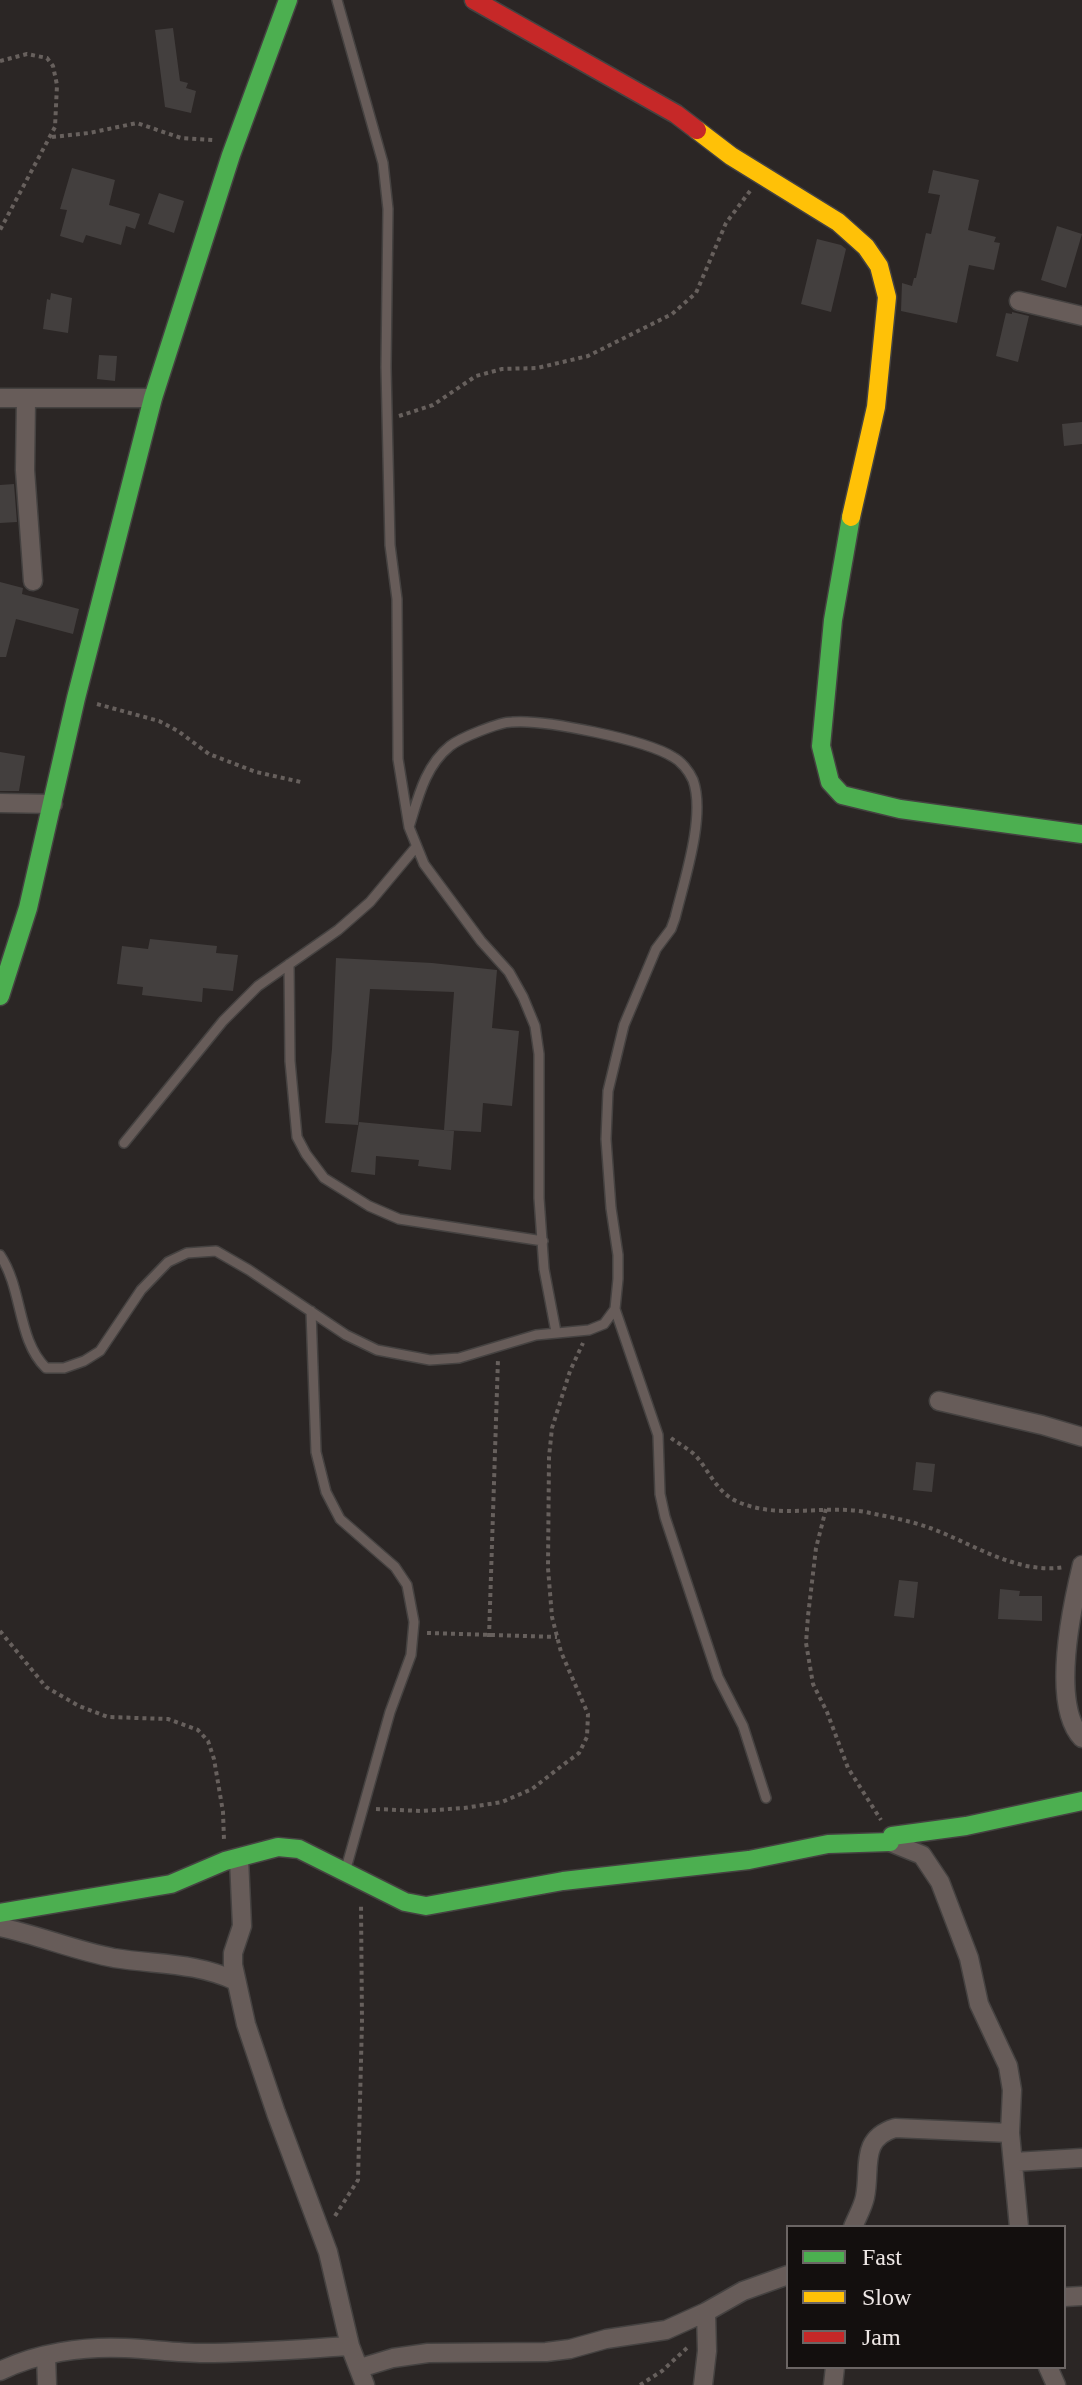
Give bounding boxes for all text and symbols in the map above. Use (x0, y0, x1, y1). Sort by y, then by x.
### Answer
legend (786, 2225, 1066, 2369)
text: Fast (862, 2244, 902, 2270)
text: Slow (862, 2284, 911, 2310)
text: Jam (862, 2324, 901, 2350)

